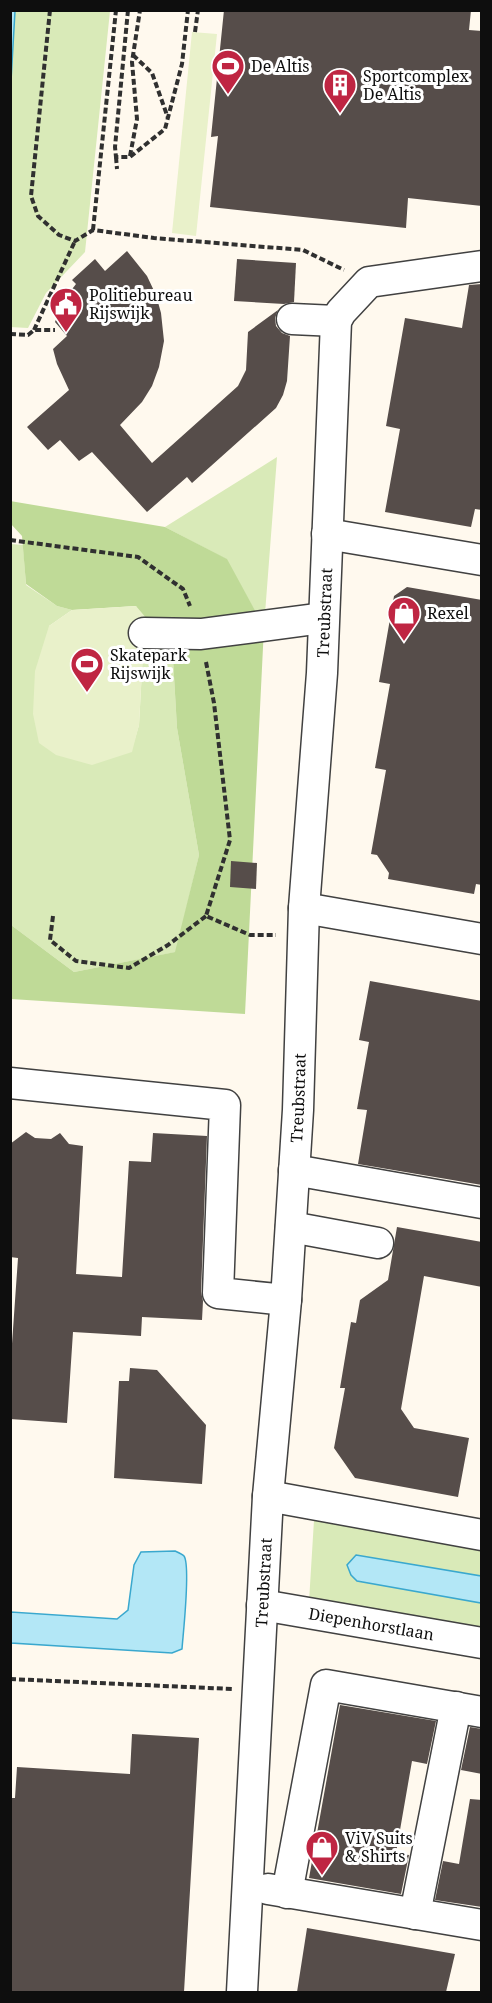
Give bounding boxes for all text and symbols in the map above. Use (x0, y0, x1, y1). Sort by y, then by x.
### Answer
sports icon: De Altis (210, 48, 246, 95)
place label: De Altis (251, 55, 310, 77)
place label: Sportcomplex De Altis (363, 65, 469, 105)
building icon: Sportcomplex De Altis (322, 67, 358, 114)
place label: Politiebureau Rijswijk (89, 284, 193, 324)
public building icon: Politiebureau Rijswijk (48, 286, 84, 333)
street label: Treubstraat (312, 567, 337, 658)
shop icon: Rexel (386, 595, 422, 642)
place label: Rexel (427, 602, 469, 624)
place label: Skatepark Rijswijk (110, 644, 188, 684)
sports icon: Skatepark Rijswijk (69, 646, 105, 693)
street label: Treubstraat (285, 1052, 311, 1143)
street label: Treubstraat (250, 1537, 277, 1628)
street label: Diepenhorstlaan (307, 1602, 436, 1646)
place label: ViV Suits & Shirts (345, 1827, 413, 1867)
shop icon: ViV Suits & Shirts (304, 1829, 340, 1876)

